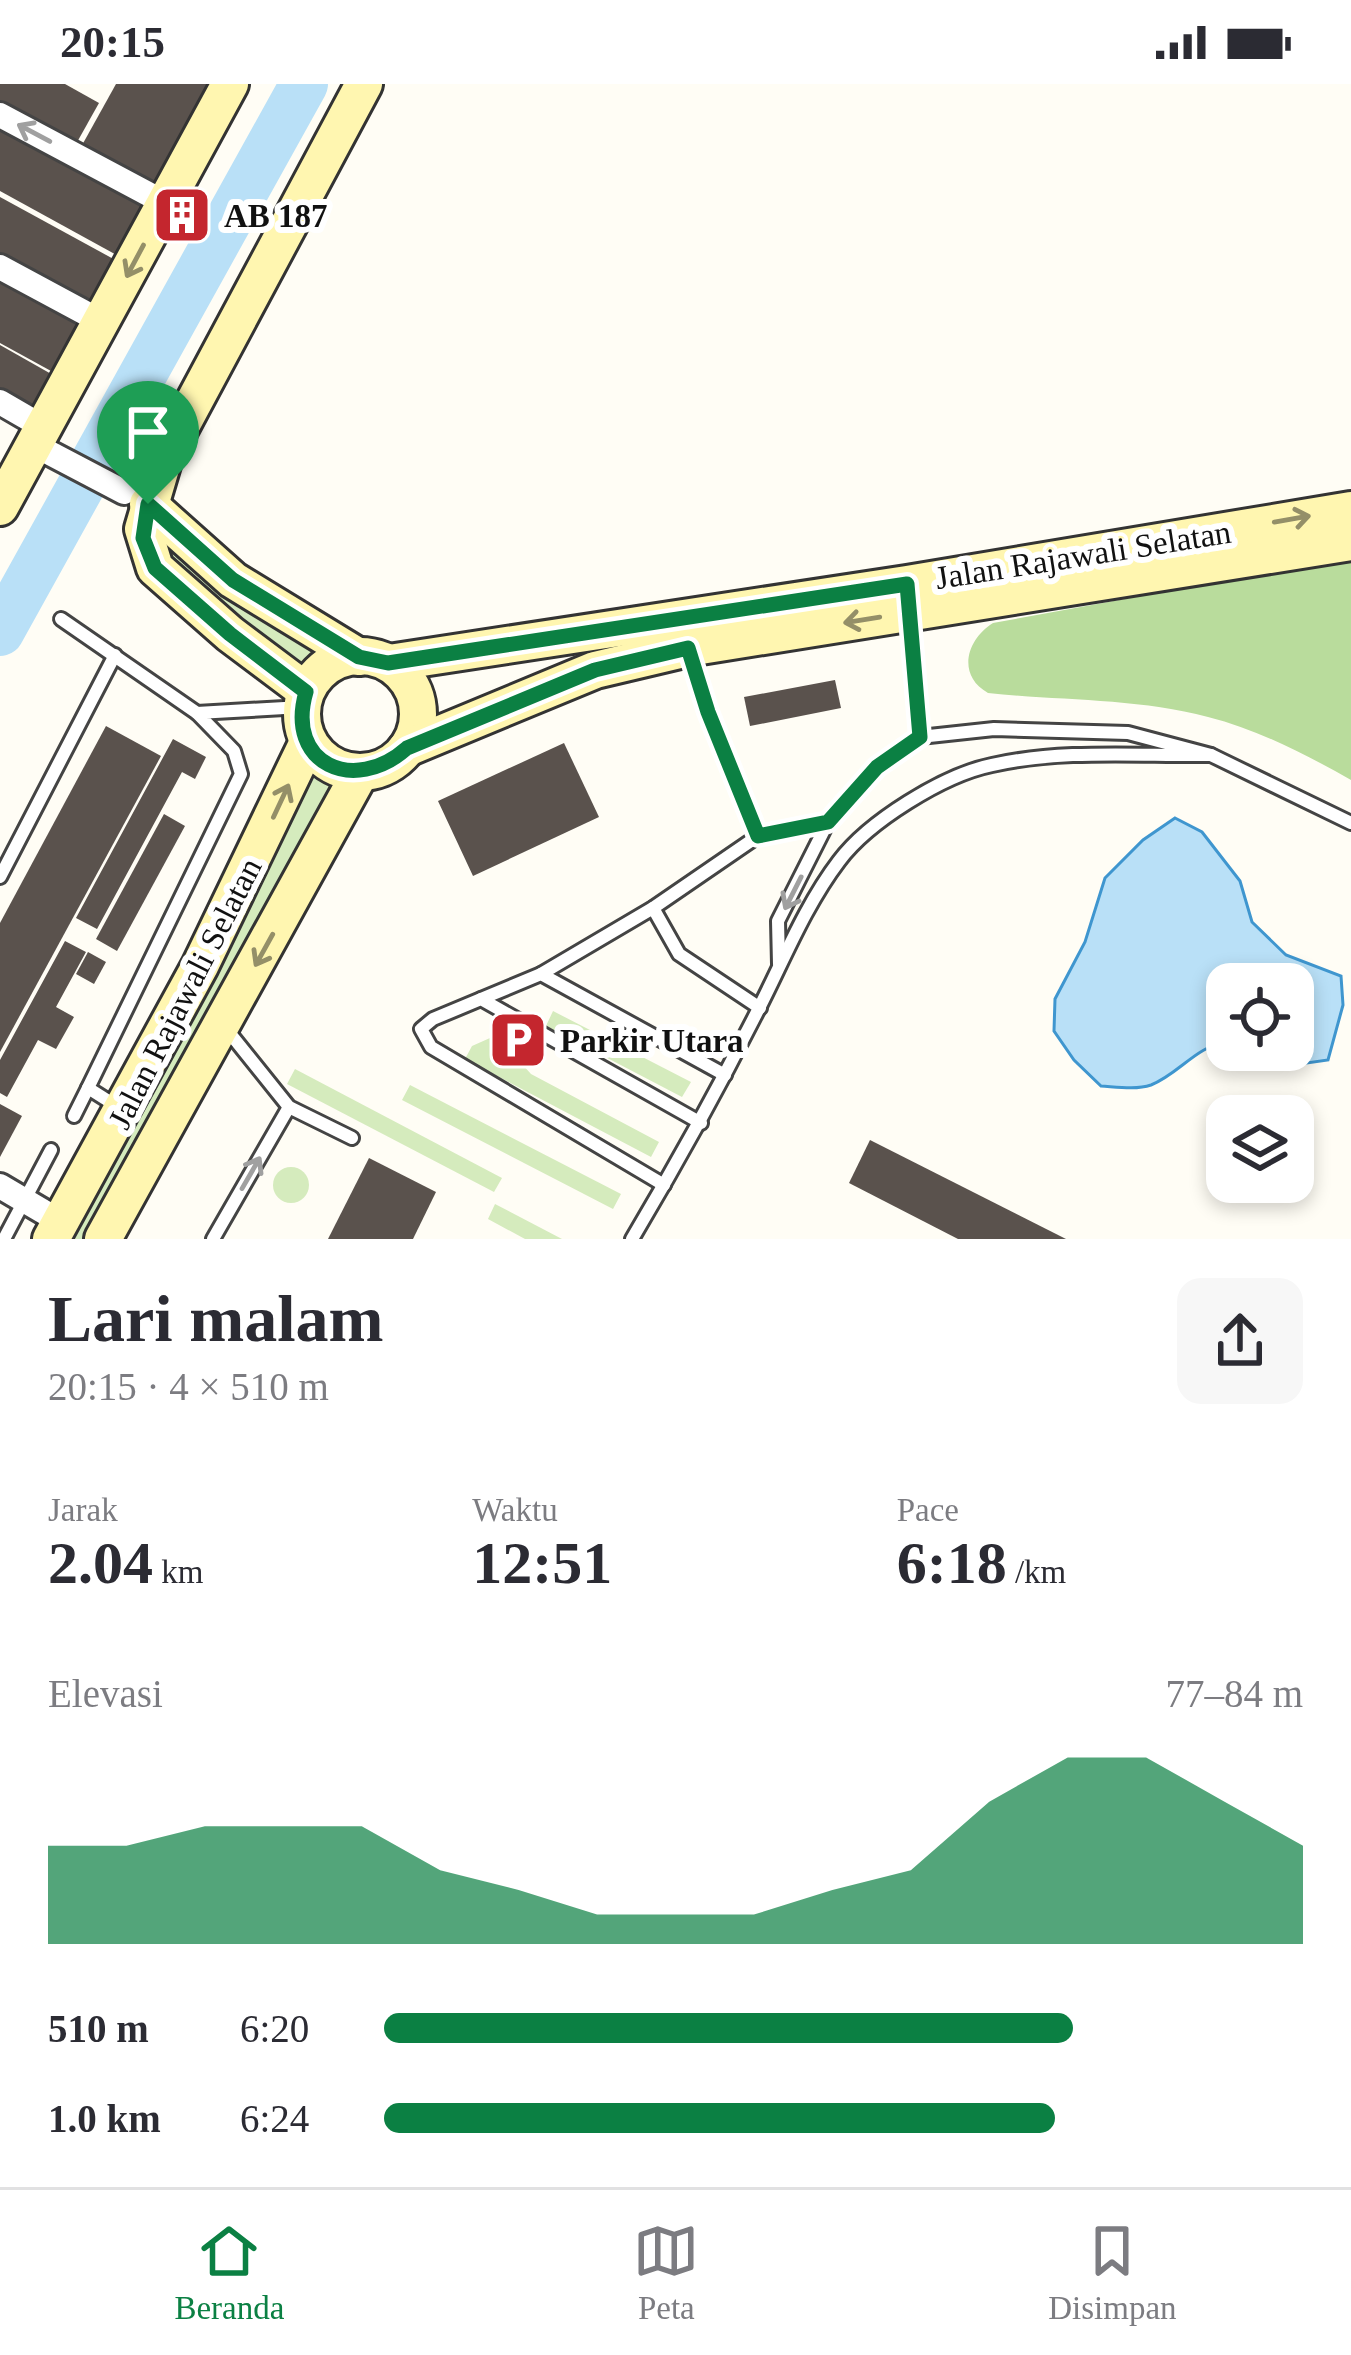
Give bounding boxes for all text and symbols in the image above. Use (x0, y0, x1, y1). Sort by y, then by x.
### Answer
text: 20:15 (60, 17, 165, 67)
one-way arrow (17, 121, 52, 144)
building icon: AB 187 (151, 184, 213, 246)
place label: AB 187 (224, 198, 328, 234)
one-way arrow (123, 243, 146, 278)
pin (97, 381, 199, 504)
icon: arrive (115, 399, 181, 465)
one-way arrow (1272, 507, 1311, 530)
street label: Jalan Rajawali Selatan (933, 514, 1234, 596)
one-way arrow (843, 609, 882, 632)
one-way arrow (272, 784, 294, 820)
street label: Jalan Rajawali Selatan (101, 852, 269, 1135)
one-way arrow (780, 874, 803, 910)
one-way arrow (252, 931, 275, 966)
map controls (1206, 963, 1314, 1203)
button: locate (1206, 963, 1314, 1071)
parking icon: Parkir Utara (487, 1009, 549, 1071)
place label: Parkir Utara (560, 1023, 744, 1059)
button: layers (1206, 1095, 1314, 1203)
one-way arrow (240, 1156, 263, 1191)
button: share (1177, 1278, 1303, 1404)
text: Lari malam (48, 1282, 383, 1355)
text: 20:15 · 4 × 510 m (48, 1365, 329, 1408)
text: Jarak (48, 1492, 118, 1528)
text: Waktu (472, 1492, 558, 1528)
text: Pace (897, 1492, 959, 1528)
text: 2.04 (48, 1530, 153, 1596)
text: 12:51 (472, 1530, 612, 1596)
text: 6:18 (897, 1530, 1007, 1596)
text: km (153, 1554, 203, 1590)
text: /km (1007, 1554, 1066, 1590)
text: Elevasi (48, 1672, 163, 1715)
text: 77–84 m (1165, 1672, 1303, 1715)
text: 510 m (48, 2007, 149, 2050)
text: 6:20 (240, 2007, 309, 2050)
text: 1.0 km (48, 2097, 161, 2140)
text: 6:24 (240, 2097, 309, 2140)
tab: Beranda (174, 2218, 284, 2327)
tab: Peta (633, 2218, 699, 2327)
tab: Disimpan (1048, 2218, 1177, 2327)

